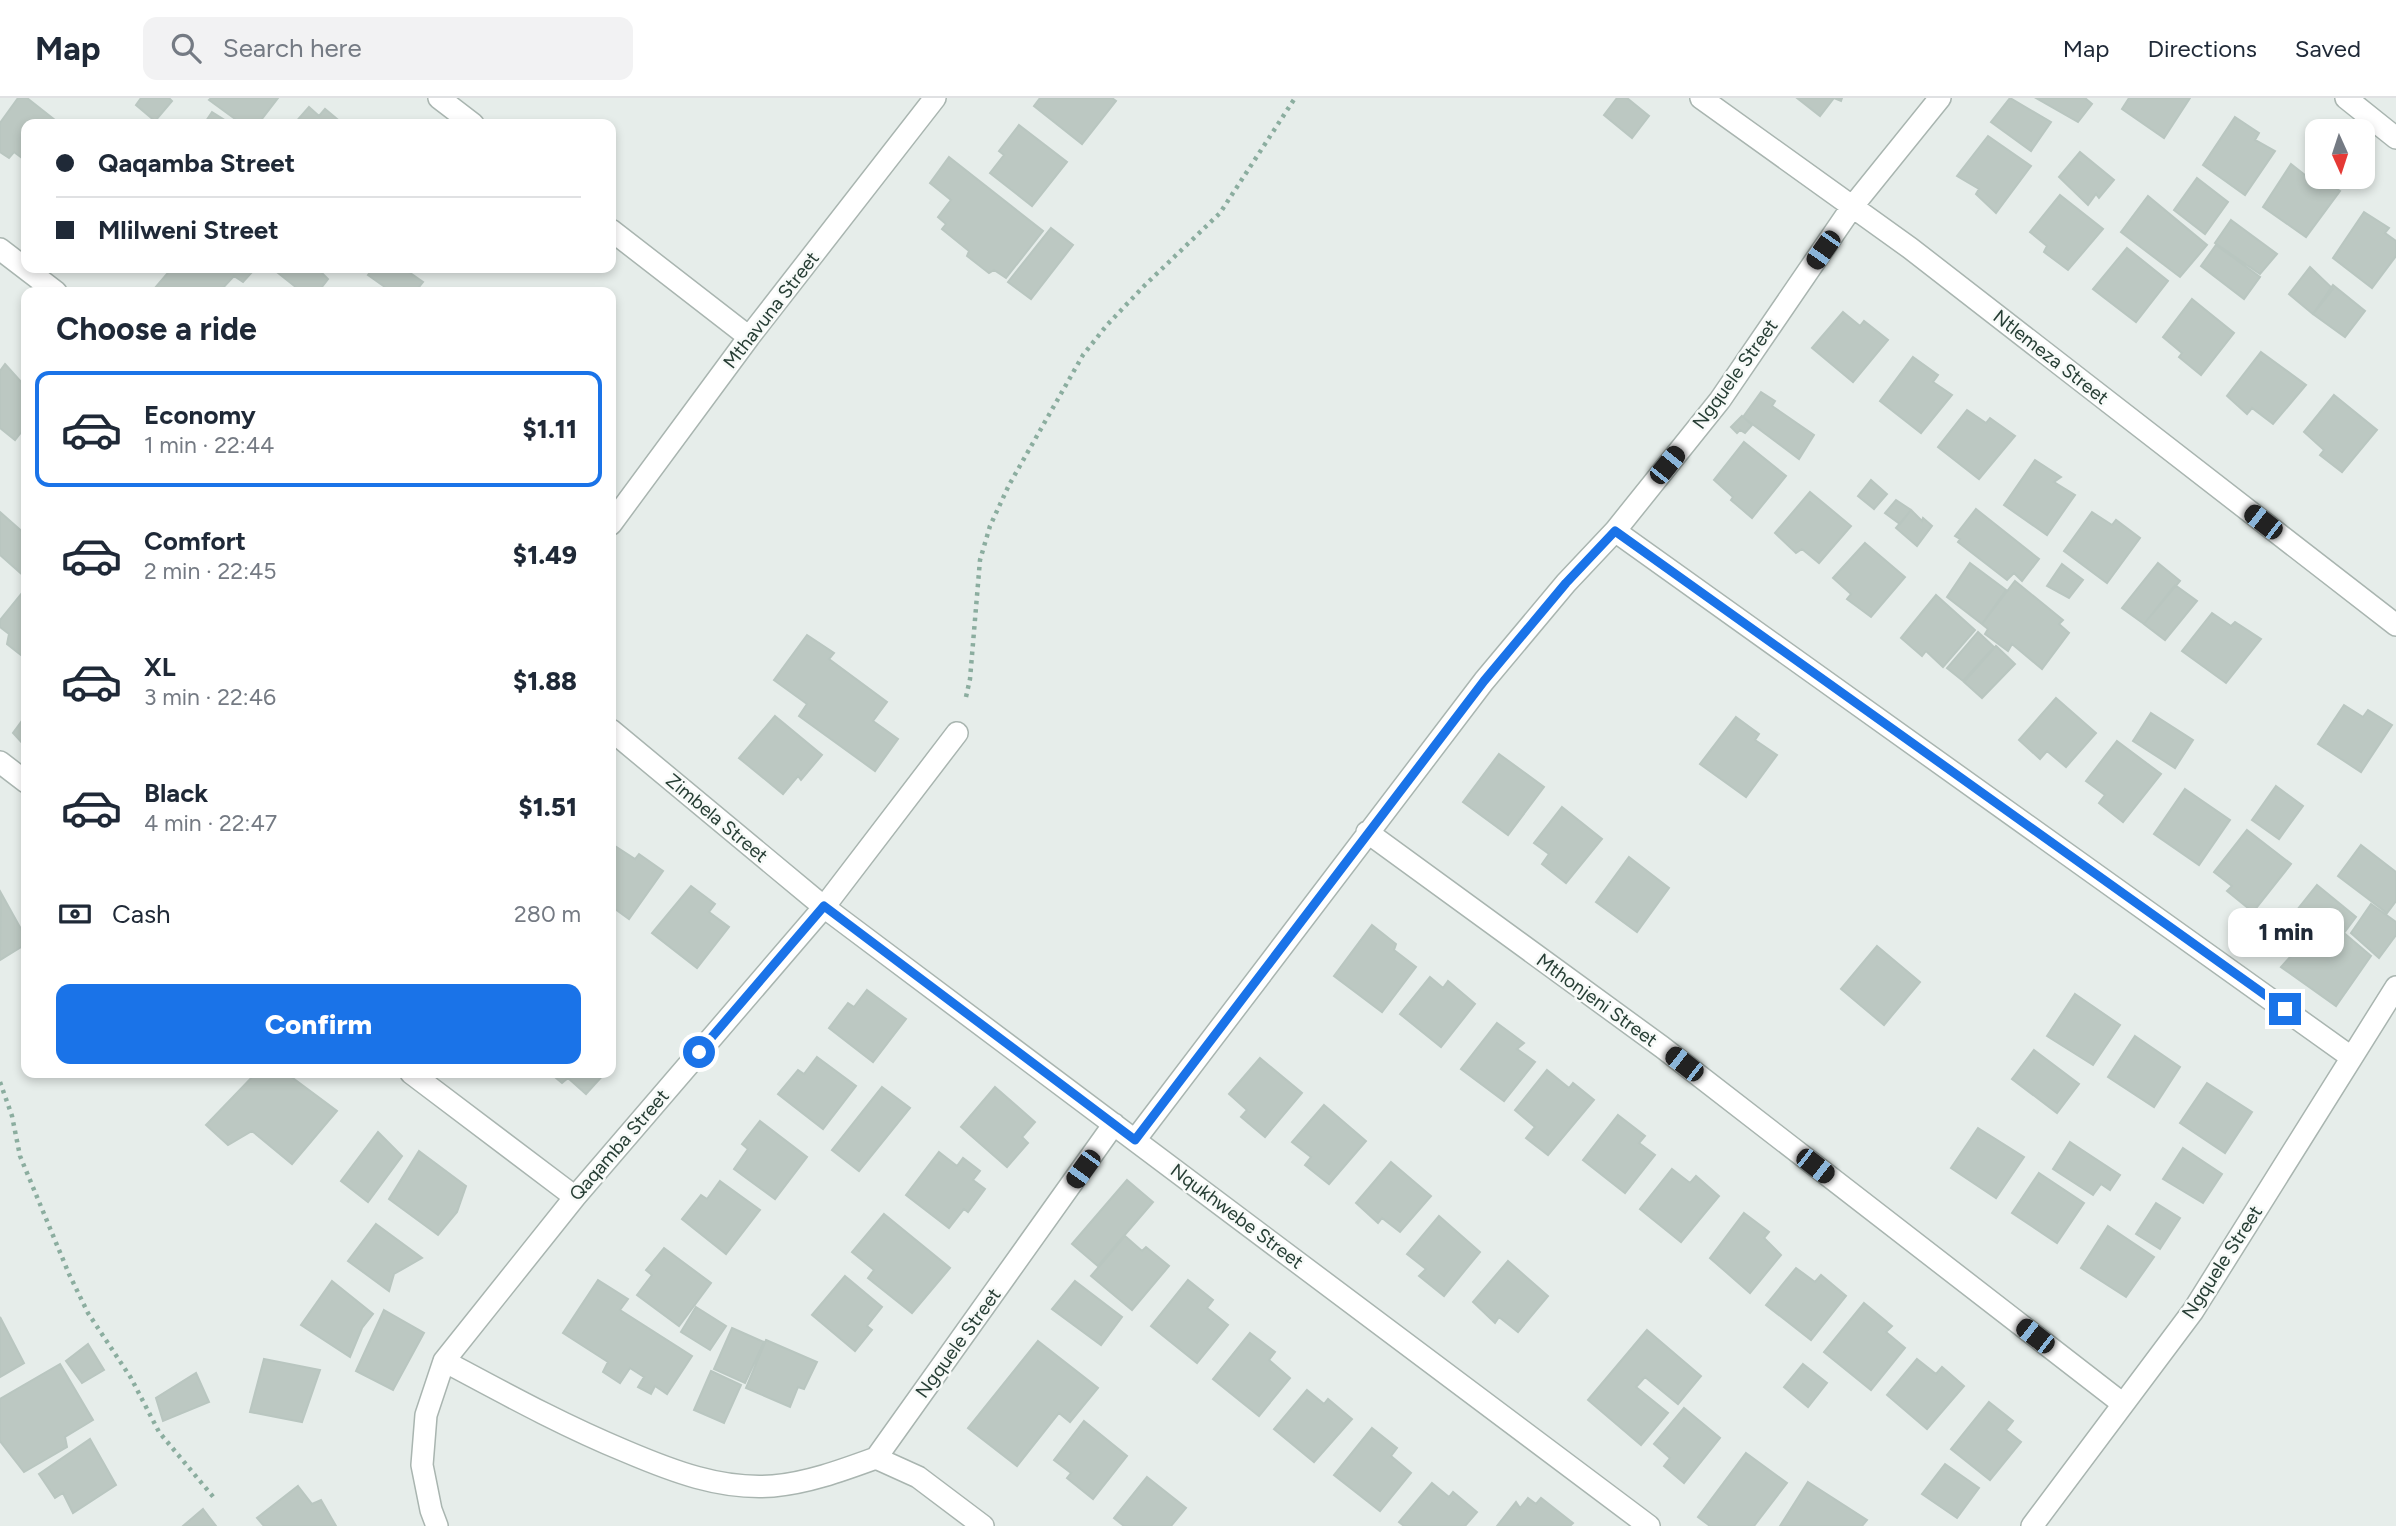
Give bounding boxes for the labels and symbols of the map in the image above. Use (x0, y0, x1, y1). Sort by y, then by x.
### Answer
north arrow (2305, 119, 2375, 189)
car (1803, 227, 1844, 273)
street label: Mthavuna Street (718, 247, 824, 373)
street label: Ntlemeza Street (1989, 305, 2113, 409)
street label: Ngquele Street (1687, 315, 1783, 433)
car (1646, 442, 1689, 488)
car (2240, 501, 2287, 543)
street label: Zimbela Street (661, 769, 773, 867)
callout: 1 min (2227, 908, 2343, 956)
street label: Mthonjeni Street (1532, 948, 1662, 1052)
route end (2269, 993, 2301, 1025)
route start (683, 1036, 715, 1068)
car (1661, 1043, 1708, 1085)
street label: Qaqamba Street (564, 1085, 674, 1205)
car (1792, 1145, 1839, 1187)
car (1063, 1146, 1104, 1192)
street label: Nqukhwebe Street (1166, 1159, 1308, 1273)
street label: Ngquele Street (2177, 1201, 2267, 1323)
street label: Ngquele Street (910, 1284, 1006, 1402)
car (2012, 1315, 2059, 1357)

